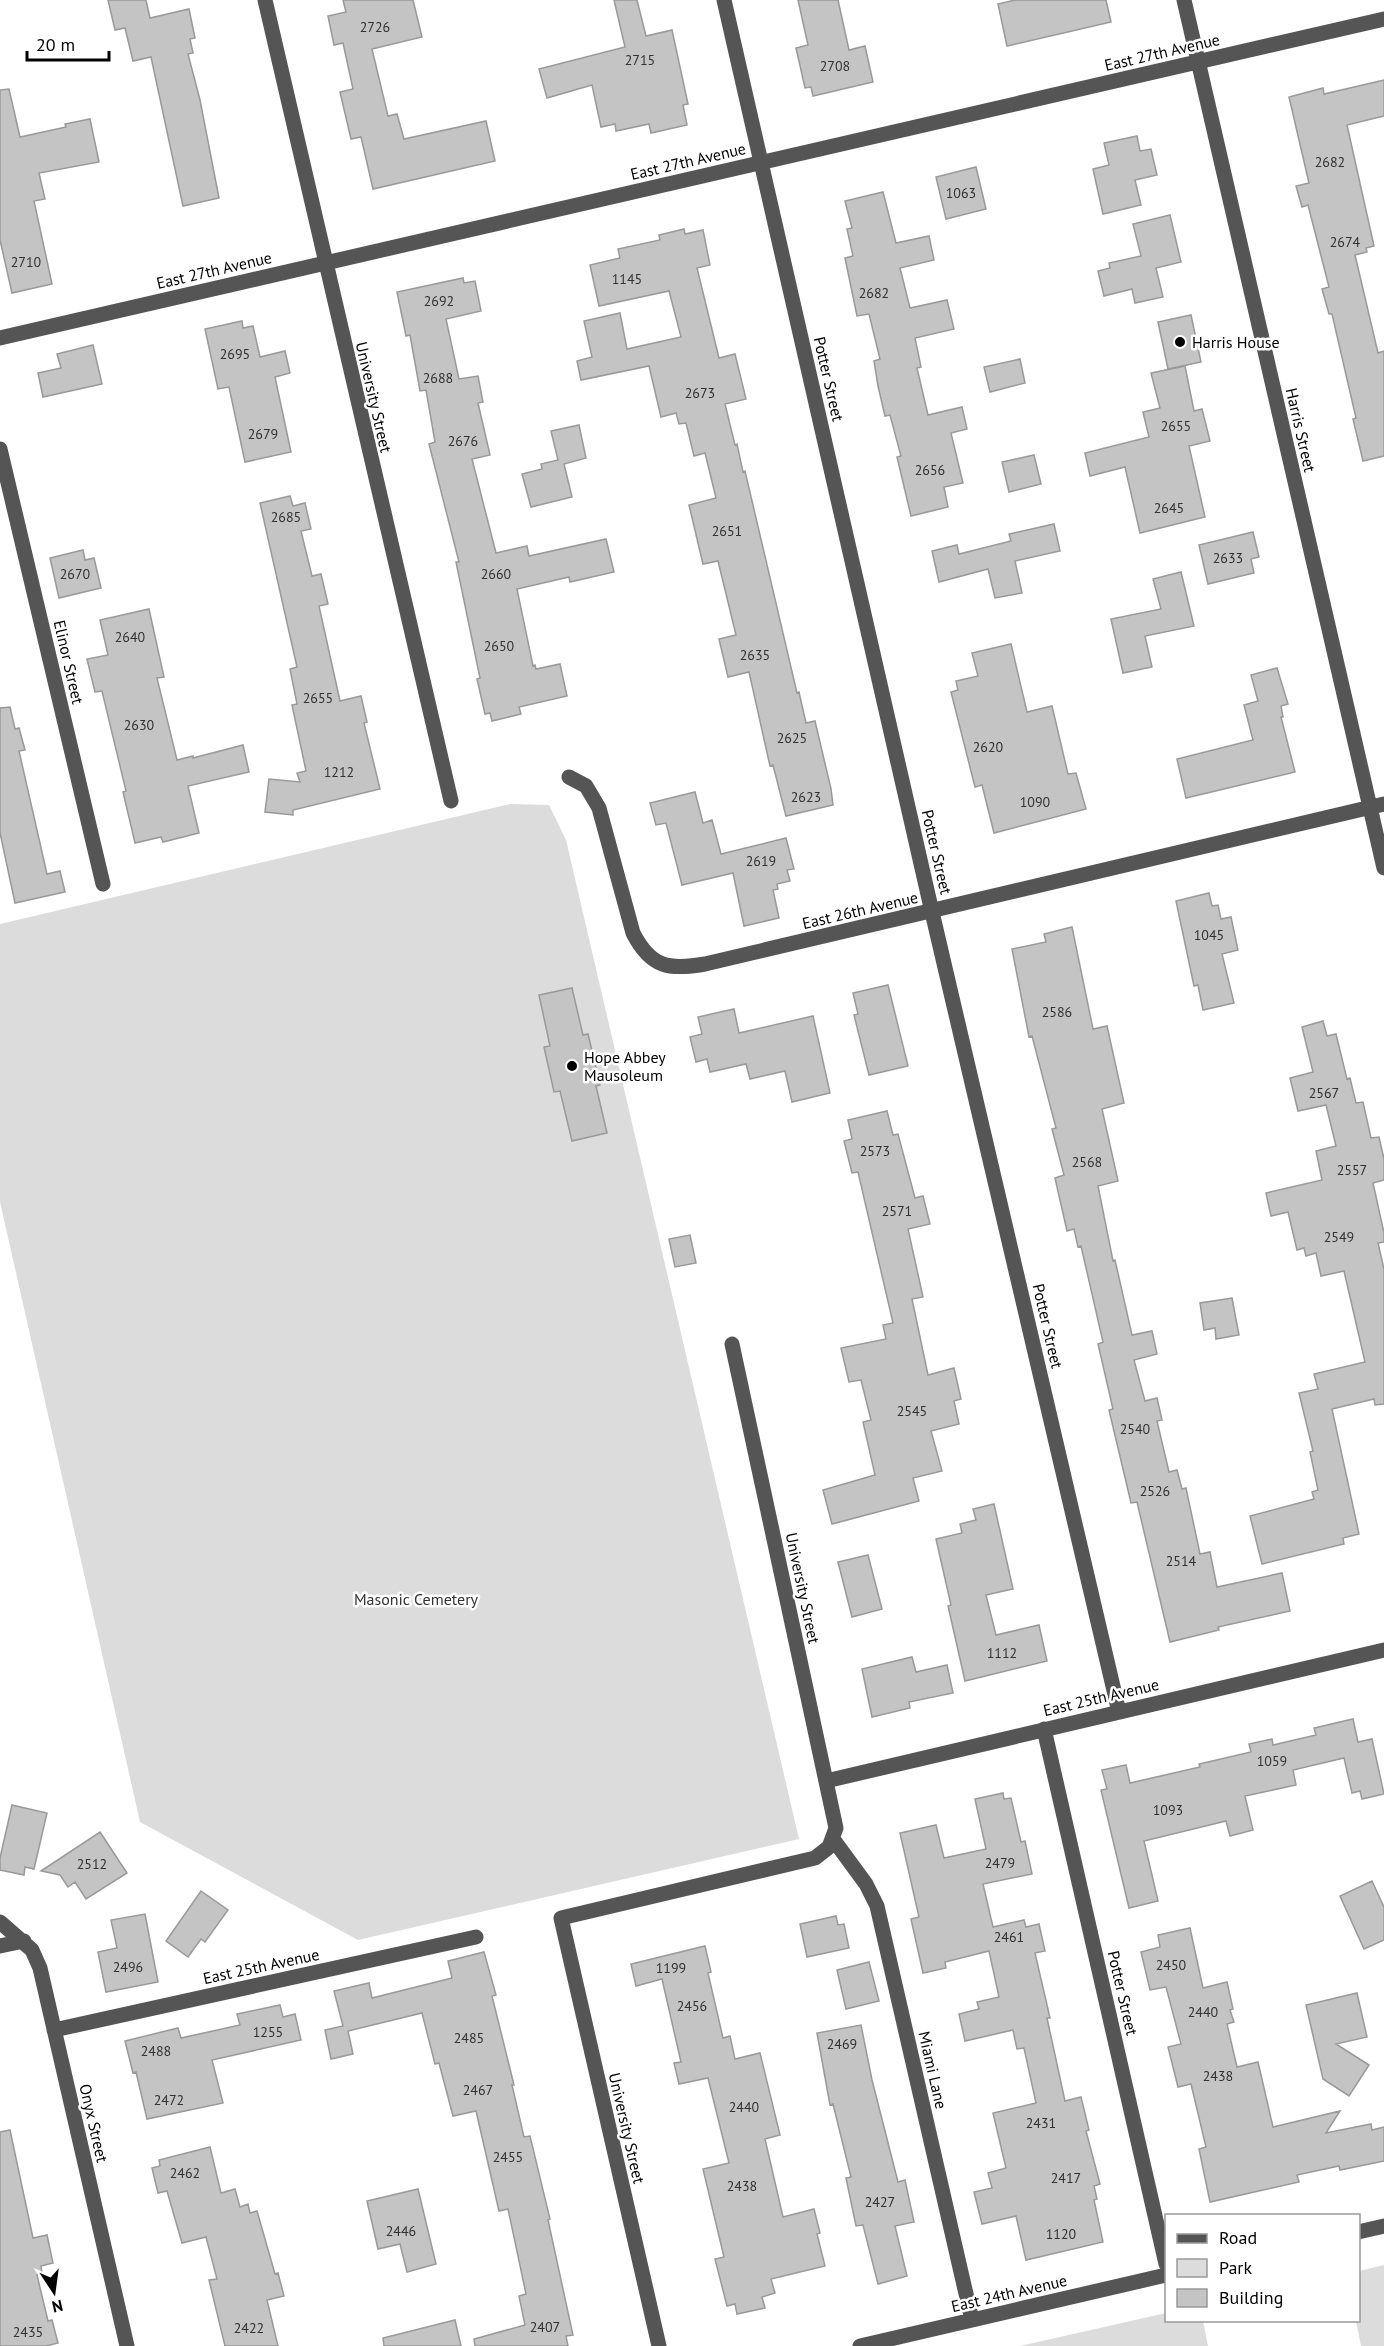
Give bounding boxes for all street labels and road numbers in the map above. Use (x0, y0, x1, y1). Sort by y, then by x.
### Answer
street label: East 27th Avenue (1102, 29, 1222, 75)
street label: East 27th Avenue (628, 138, 748, 184)
street label: East 27th Avenue (154, 247, 274, 293)
street label: Potter Street (810, 335, 849, 424)
street label: University Street (352, 340, 397, 455)
street label: Harris Street (1282, 386, 1321, 475)
street label: Elinor Street (50, 618, 88, 706)
street label: Potter Street (918, 808, 957, 897)
street label: East 26th Avenue (800, 887, 920, 933)
street label: Potter Street (1029, 1282, 1068, 1371)
street label: University Street (781, 1531, 825, 1646)
street label: East 25th Avenue (1041, 1674, 1161, 1720)
street label: East 25th Avenue (201, 1944, 321, 1988)
street label: Potter Street (1104, 1949, 1143, 2038)
street label: Miami Lane (914, 2029, 952, 2111)
street label: University Street (605, 2071, 650, 2186)
street label: Onyx Street (75, 2082, 113, 2165)
street label: East 24th Avenue (949, 2270, 1069, 2316)

